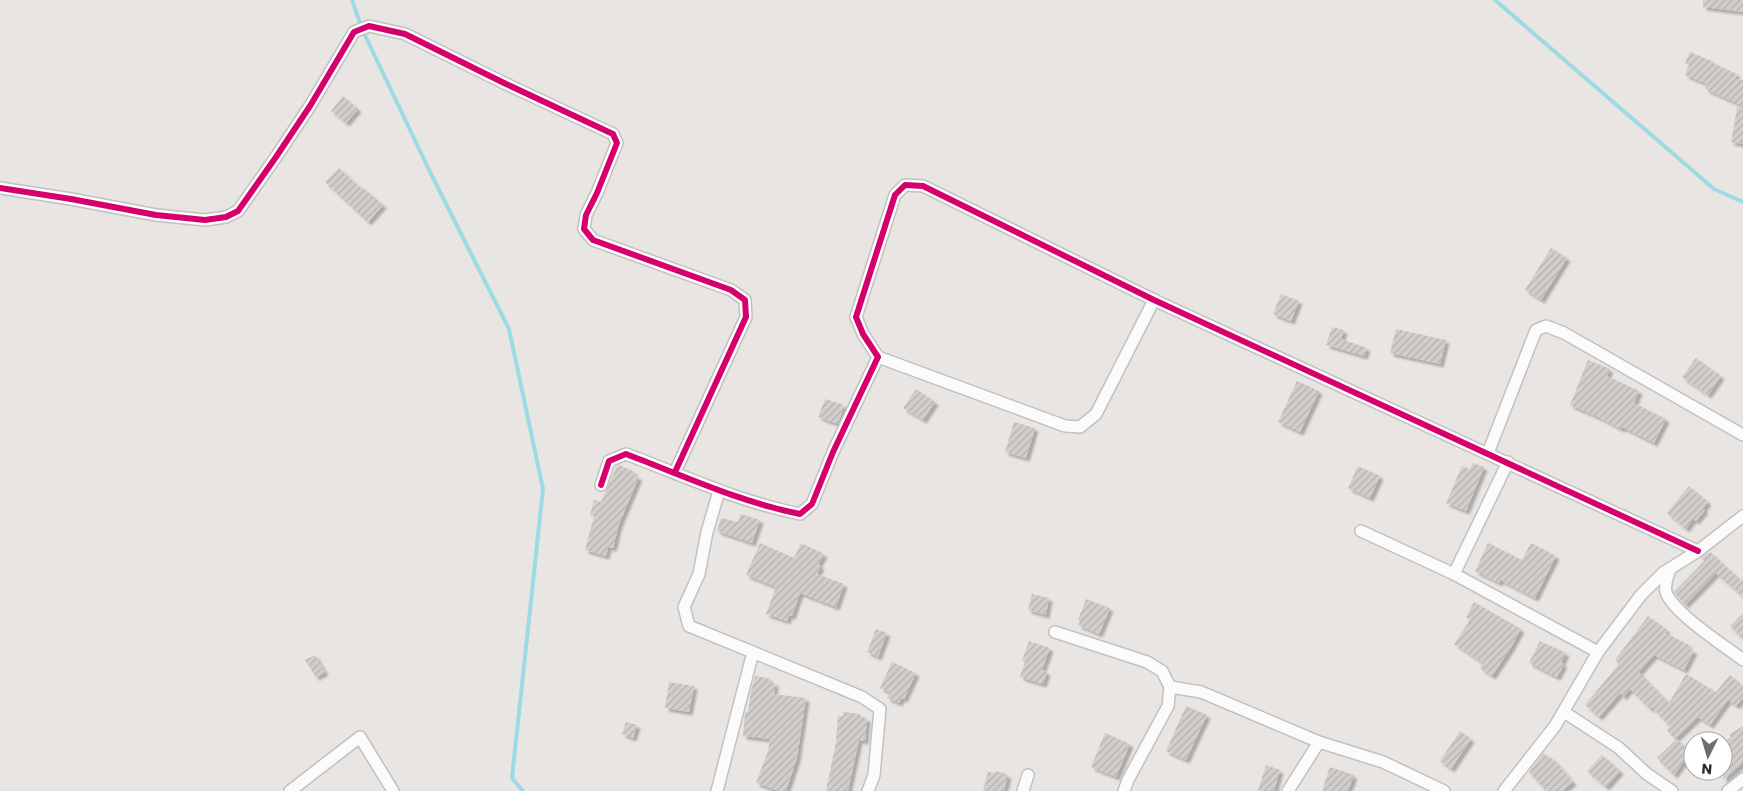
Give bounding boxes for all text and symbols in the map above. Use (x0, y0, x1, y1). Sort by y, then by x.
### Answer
north arrow (1683, 731, 1733, 781)
text: N (1701, 759, 1713, 779)

